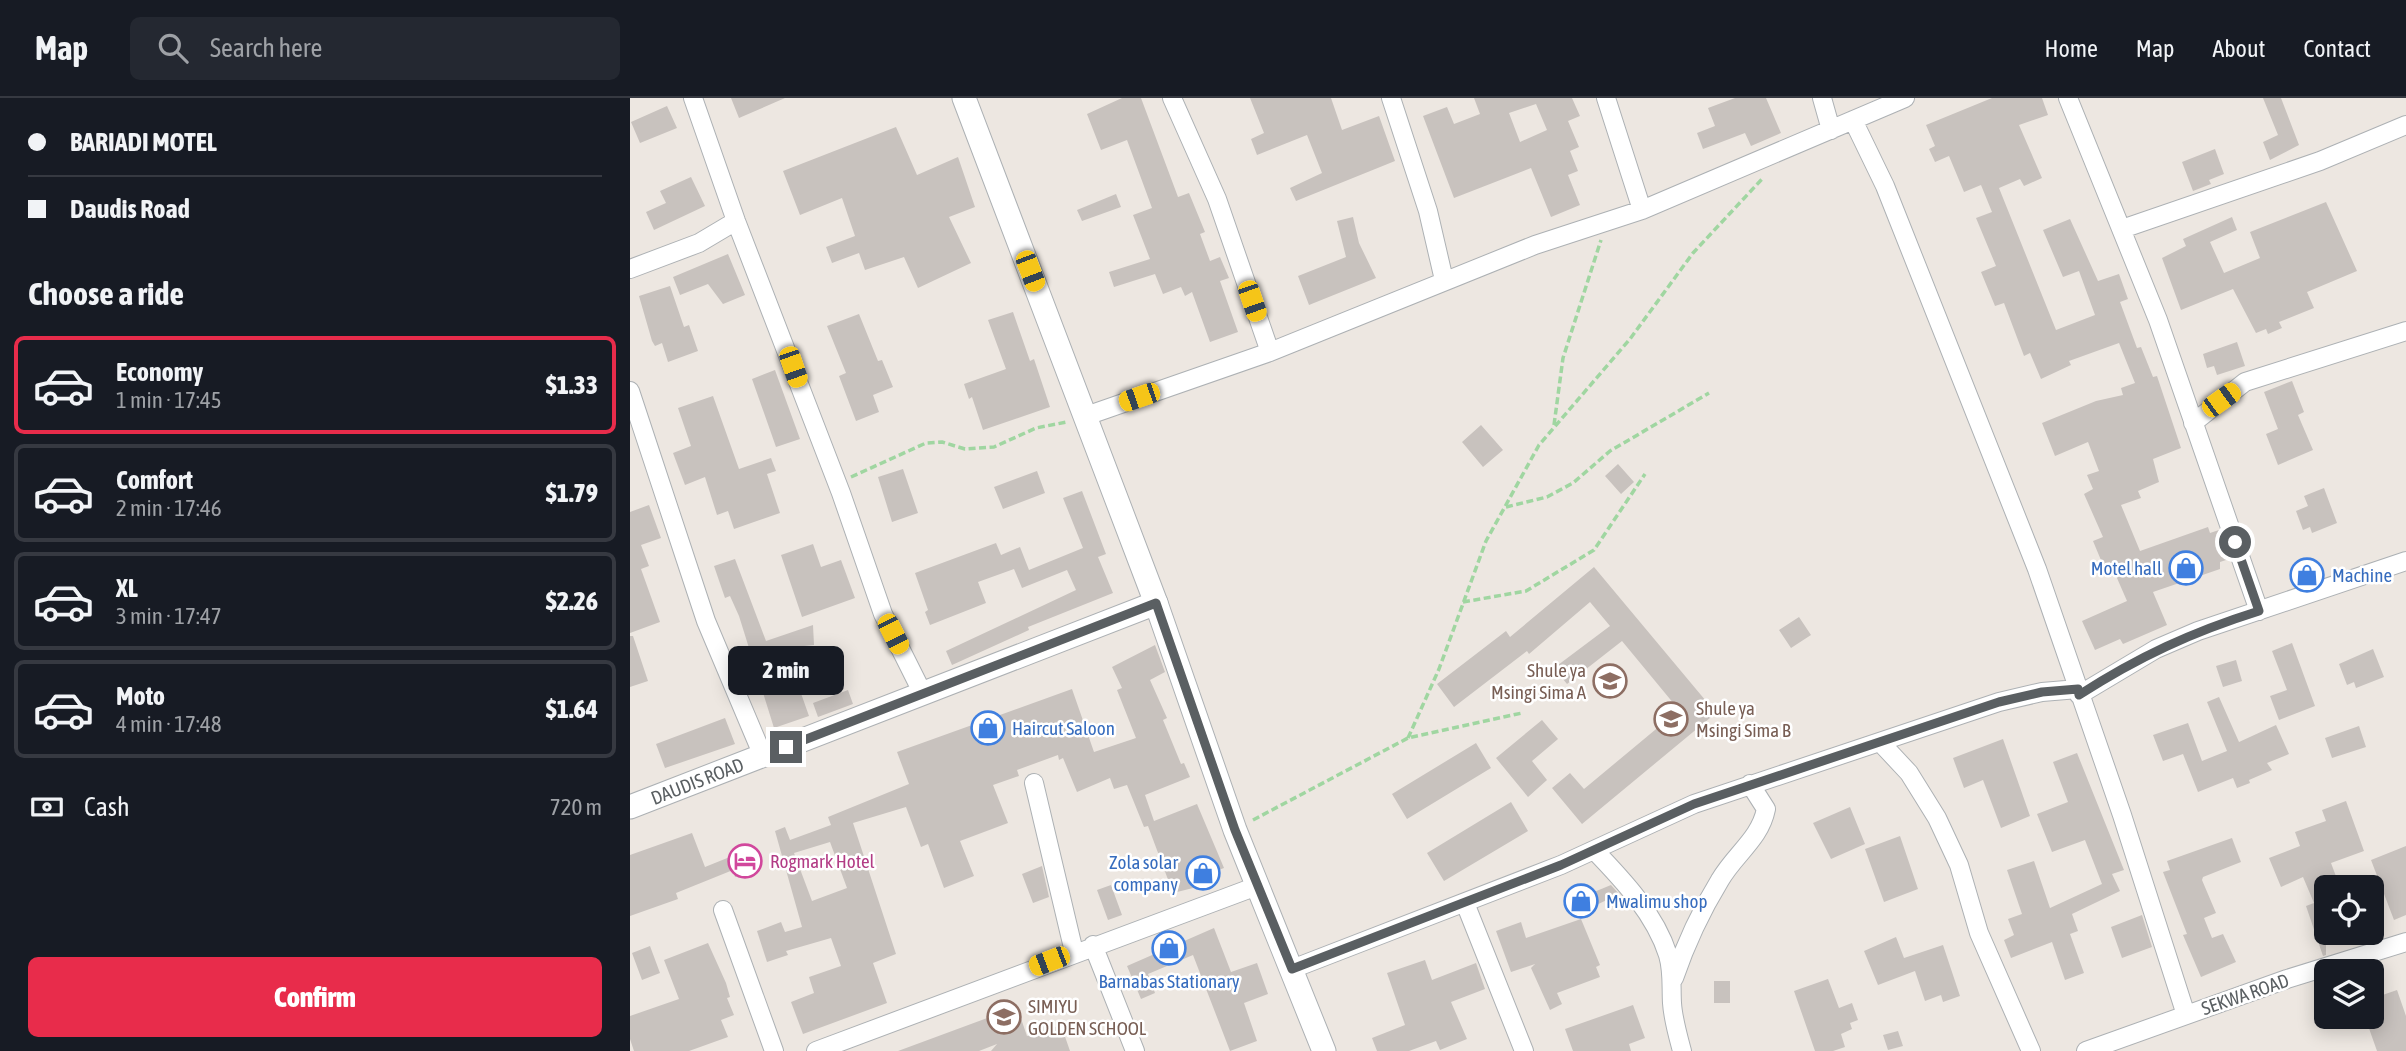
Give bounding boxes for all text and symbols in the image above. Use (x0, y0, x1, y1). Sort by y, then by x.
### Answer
search box (130, 17, 620, 80)
text: Map (35, 29, 88, 67)
icon: search (154, 29, 192, 67)
text: Search here (210, 33, 322, 63)
text: Home (2044, 35, 2098, 62)
text: Map (2136, 35, 2174, 62)
text: About (2212, 35, 2265, 62)
text: Contact (2303, 35, 2371, 62)
text: BARIADI MOTEL (70, 127, 217, 157)
text: Daudis Road (70, 194, 190, 224)
car (1013, 248, 1048, 294)
text: Choose a ride (28, 275, 184, 312)
car (1236, 278, 1269, 324)
car (777, 344, 810, 390)
icon: car (32, 354, 95, 417)
text: Economy (116, 357, 203, 387)
text: $1.33 (546, 370, 598, 400)
car (2198, 379, 2245, 421)
car (1116, 380, 1163, 414)
text: 1 min · 17:45 (116, 387, 222, 413)
icon: car (32, 462, 95, 525)
text: Comfort (116, 465, 193, 495)
text: $1.79 (546, 478, 598, 508)
text: 2 min · 17:46 (116, 495, 222, 521)
route start (2219, 526, 2251, 558)
shop icon: Motel hall (2167, 549, 2205, 587)
shop icon: Machine (2288, 556, 2326, 594)
place label: Motel hall (2091, 557, 2162, 579)
place label: Machine (2332, 564, 2392, 586)
icon: car (32, 570, 95, 633)
text: XL (116, 573, 138, 603)
text: $2.26 (546, 586, 598, 616)
text: 3 min · 17:47 (116, 603, 222, 629)
car (875, 611, 912, 657)
callout: 2 min (728, 646, 844, 694)
text: 2 min (763, 657, 809, 683)
place label: Shule ya Msingi Sima A (1491, 659, 1587, 703)
school or university icon: Shule ya Msingi Sima A (1591, 662, 1629, 700)
icon: car (32, 678, 95, 741)
text: Moto (116, 681, 165, 711)
text: $1.64 (546, 694, 598, 724)
place label: Shule ya Msingi Sima B (1696, 697, 1791, 741)
school or university icon: Shule ya Msingi Sima B (1652, 700, 1690, 738)
shop icon: Haircut Saloon (969, 709, 1007, 747)
text: 4 min · 17:48 (116, 711, 222, 737)
place label: Haircut Saloon (1012, 717, 1115, 739)
route end (770, 731, 802, 763)
street label: DAUDIS ROAD (648, 753, 747, 809)
icon: cash (28, 788, 66, 826)
text: Cash (84, 792, 130, 822)
text: 720 m (550, 794, 602, 820)
hotel icon: Rogmark Hotel (726, 842, 764, 880)
place label: Rogmark Hotel (770, 850, 875, 872)
place label: Zola solar company (1109, 851, 1178, 895)
shop icon: Zola solar company (1184, 854, 1222, 892)
map controls (2314, 875, 2384, 1029)
button: locate (2314, 875, 2384, 945)
shop icon: Mwalimu shop (1562, 882, 1600, 920)
place label: Mwalimu shop (1606, 890, 1707, 912)
shop icon: Barnabas Stationary (1150, 929, 1188, 967)
car (1026, 944, 1073, 978)
button: Confirm (28, 957, 602, 1037)
button: layers (2314, 959, 2384, 1029)
street label: SEKWA ROAD (2198, 969, 2292, 1019)
place label: Barnabas Stationary (1098, 970, 1240, 992)
place label: SIMIYU GOLDEN SCHOOL (1028, 995, 1147, 1039)
school or university icon: SIMIYU GOLDEN SCHOOL (985, 998, 1023, 1036)

